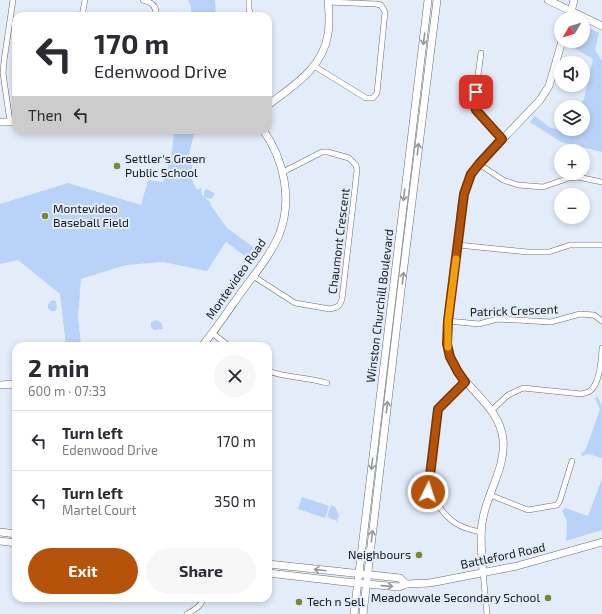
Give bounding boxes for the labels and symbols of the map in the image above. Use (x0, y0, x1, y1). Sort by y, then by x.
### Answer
north arrow (554, 12, 590, 48)
one-way arrow (420, 32, 427, 45)
pin (459, 75, 493, 109)
one-way arrow (415, 143, 422, 156)
place label: Settler's Green Public School (125, 151, 206, 179)
marker: Settler's Green Public School (112, 161, 122, 171)
street label: Chaumont Crescent (325, 187, 352, 295)
one-way arrow (400, 189, 408, 202)
place label: Montevideo Baseball Field (53, 201, 129, 229)
marker: Montevideo Baseball Field (40, 211, 50, 221)
street label: Winston Churchill Boulevard (363, 228, 395, 383)
street label: Montevideo Road (202, 235, 268, 321)
one-way arrow (399, 272, 406, 285)
street label: Patrick Crescent (470, 301, 559, 319)
one-way arrow (383, 401, 391, 414)
one-way arrow (368, 457, 376, 470)
position arrow (407, 471, 449, 513)
one-way arrow (369, 530, 376, 543)
street label: Battleford Road (459, 539, 546, 571)
place label: Neighbours (348, 547, 411, 561)
marker: Neighbours (414, 550, 424, 560)
one-way arrow (314, 566, 327, 574)
one-way arrow (380, 582, 393, 589)
place label: Meadowvale Secondary School (371, 590, 540, 604)
marker: Meadowvale Secondary School (543, 593, 553, 603)
place label: Tech n Sell (307, 594, 365, 608)
marker: Tech n Sell (294, 597, 304, 607)

